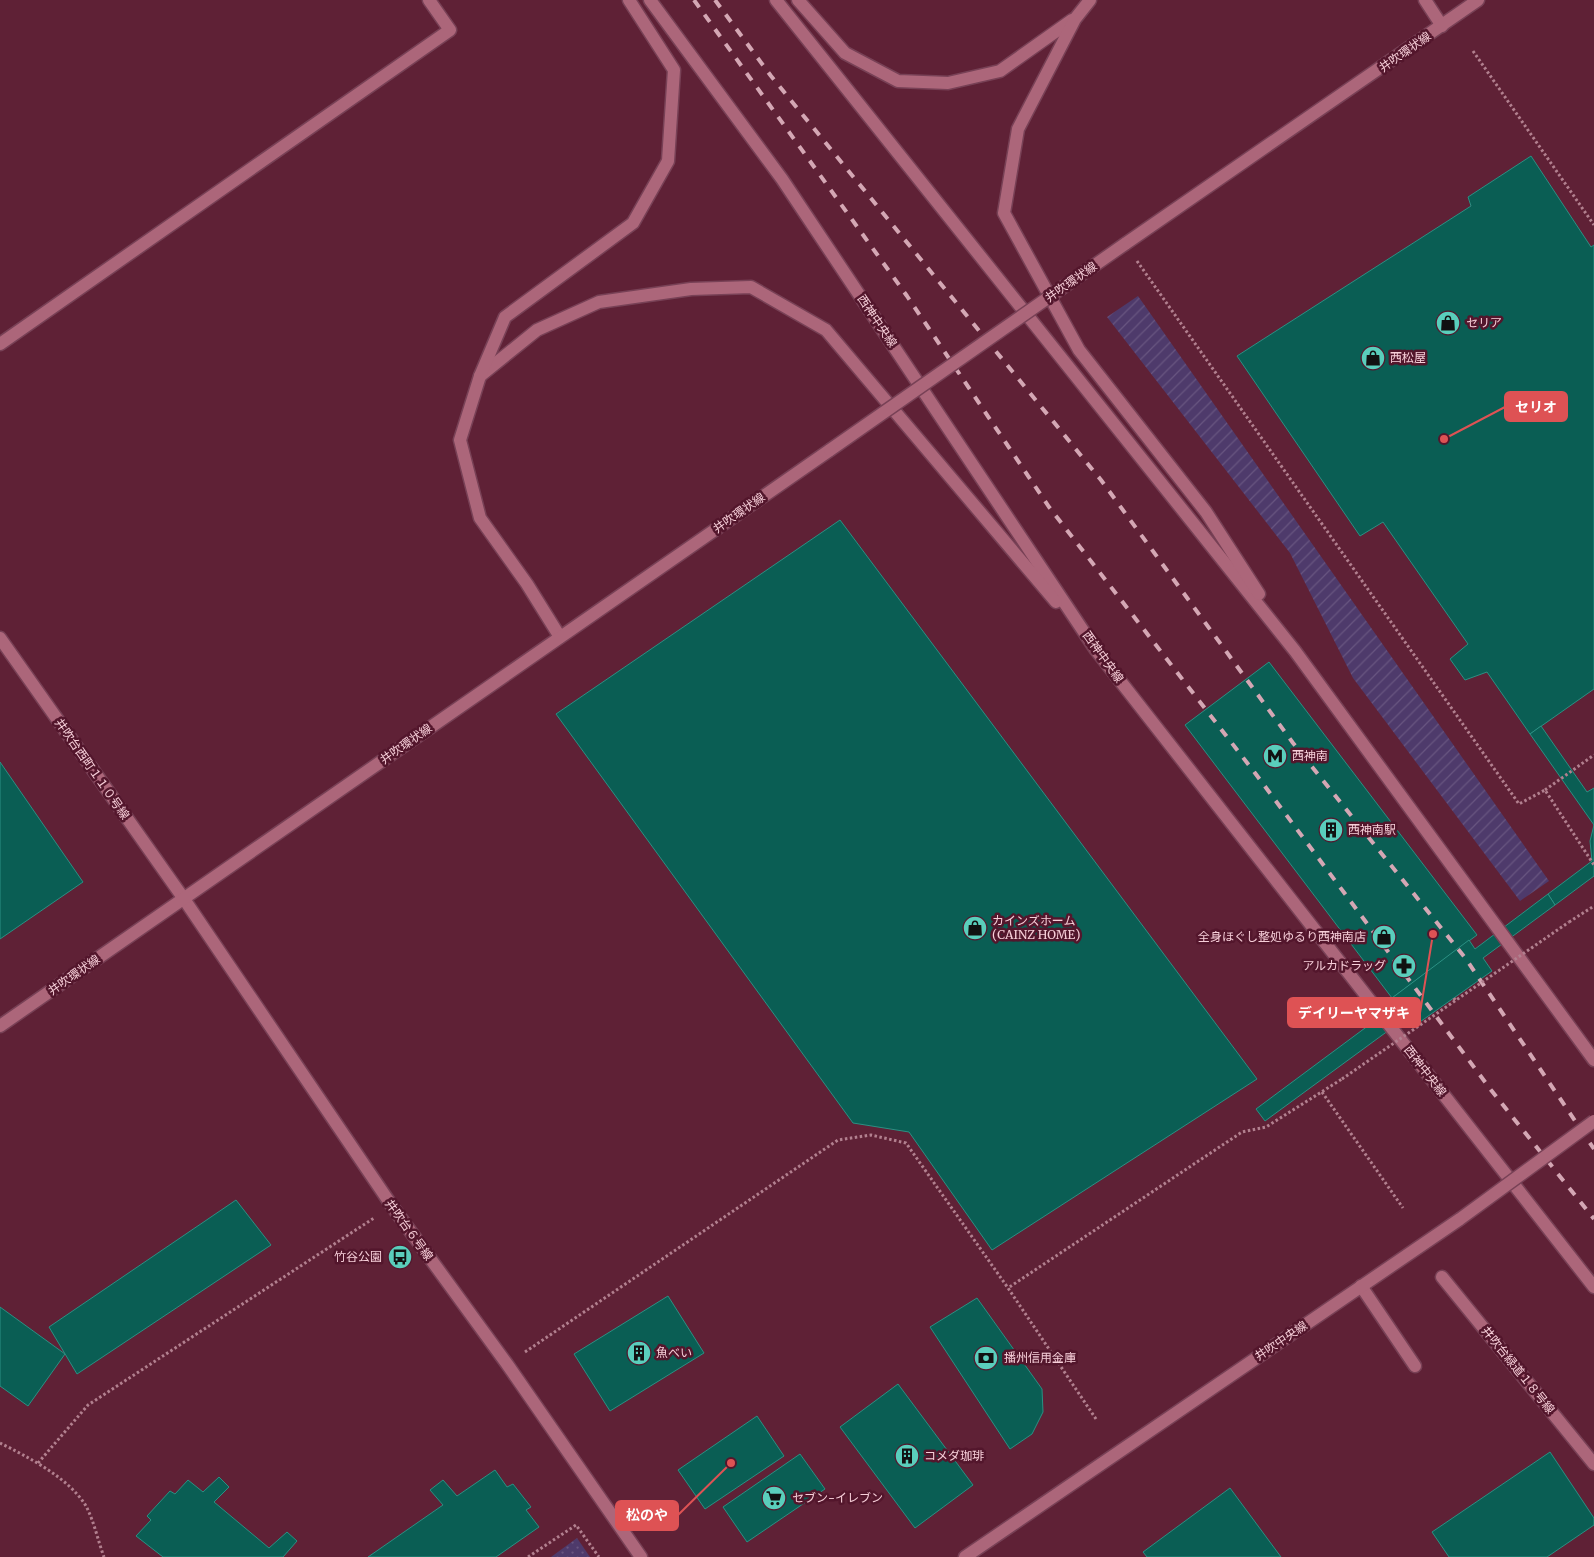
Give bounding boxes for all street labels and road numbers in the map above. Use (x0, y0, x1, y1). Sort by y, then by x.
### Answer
street label: 井吹環状線 (1376, 28, 1434, 75)
street label: 井吹環状線 (1042, 258, 1100, 305)
street label: 西神中央線 (854, 292, 900, 350)
street label: 井吹環状線 (710, 489, 768, 536)
street label: 西神中央線 (1080, 628, 1127, 685)
street label: 井吹台西町１１０号線 (52, 715, 133, 822)
street label: 井吹環状線 (377, 720, 435, 767)
street label: 井吹環状線 (45, 951, 103, 998)
street label: 西神中央線 (1401, 1042, 1450, 1099)
street label: 井吹台６号線 (382, 1196, 437, 1263)
street label: 井吹中央線 (1252, 1318, 1310, 1364)
street label: 井吹台緑道１８号線 (1479, 1323, 1558, 1416)

